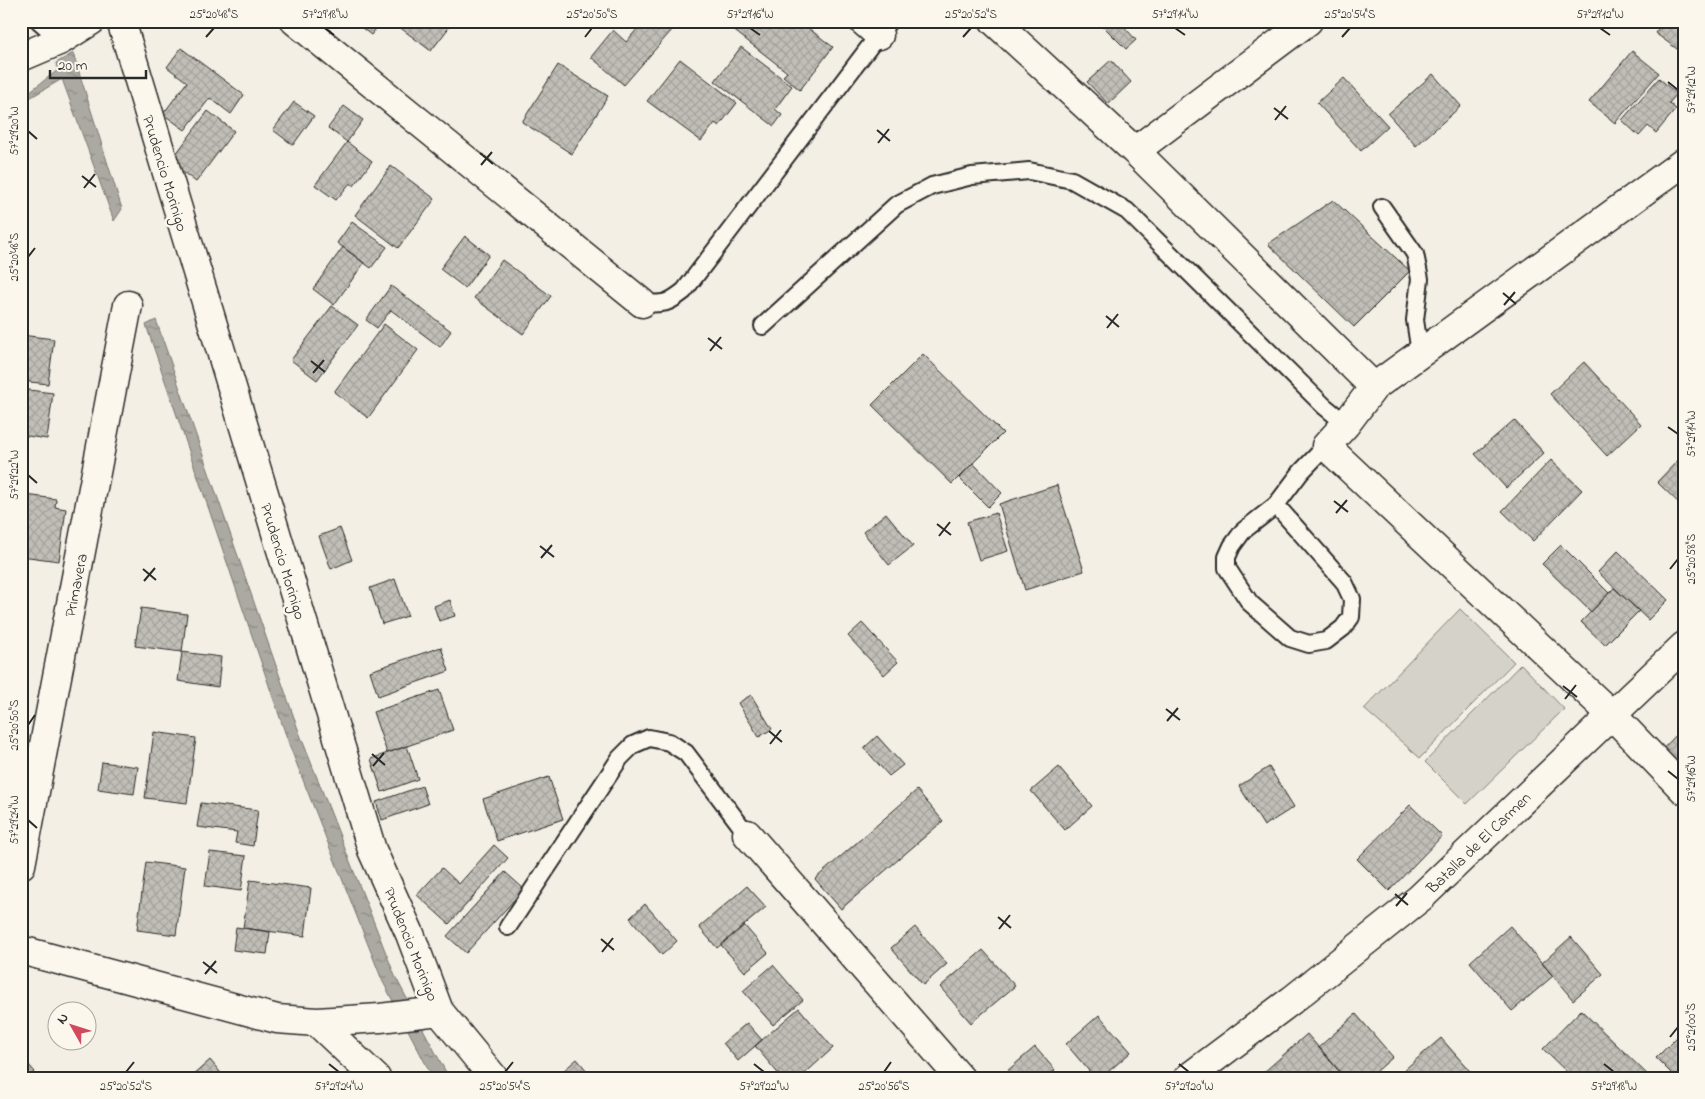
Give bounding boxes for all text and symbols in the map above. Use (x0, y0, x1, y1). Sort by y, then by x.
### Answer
text: 25°20'48"S (190, 6, 238, 24)
text: 57°29'18"W (302, 6, 348, 24)
text: 25°20'50"S (566, 6, 618, 24)
text: 57°29'16"W (726, 6, 774, 24)
text: 25°20'52"S (945, 6, 997, 24)
text: 57°29'14"W (1152, 6, 1198, 24)
text: 25°20'54"S (1325, 6, 1376, 24)
text: 57°29'12"W (1576, 6, 1624, 24)
scale bar (50, 48, 146, 80)
text: 20 m (58, 55, 88, 77)
text: 57°29'12"W (1683, 66, 1701, 114)
text: 57°29'20"W (6, 106, 24, 156)
street label: Prudencio Morinigo (135, 112, 193, 235)
text: 25°20'48"S (6, 233, 24, 281)
text: 57°29'14"W (1683, 411, 1701, 457)
text: 57°29'22"W (6, 450, 24, 500)
street label: Prudencio Morinigo (253, 500, 311, 623)
text: 25°20'58"S (1683, 534, 1701, 584)
street label: Primavera (59, 551, 95, 619)
text: 25°20'50"S (6, 699, 24, 751)
text: 57°29'16"W (1683, 755, 1701, 803)
street label: Batalla de El Carmen (1421, 787, 1537, 901)
text: 57°29'24"W (6, 796, 24, 844)
street label: Prudencio Morinigo (376, 884, 444, 1005)
north arrow (48, 1002, 98, 1052)
text: 25°21'00"S (1683, 1003, 1701, 1051)
text: N (52, 1008, 74, 1029)
text: 25°20'52"S (100, 1078, 152, 1096)
text: 57°29'24"W (315, 1078, 363, 1096)
text: 25°20'54"S (480, 1078, 531, 1096)
text: 57°29'22"W (739, 1078, 789, 1096)
text: 25°20'56"S (858, 1078, 910, 1096)
text: 57°29'20"W (1164, 1078, 1214, 1096)
text: 57°29'18"W (1591, 1078, 1637, 1096)

